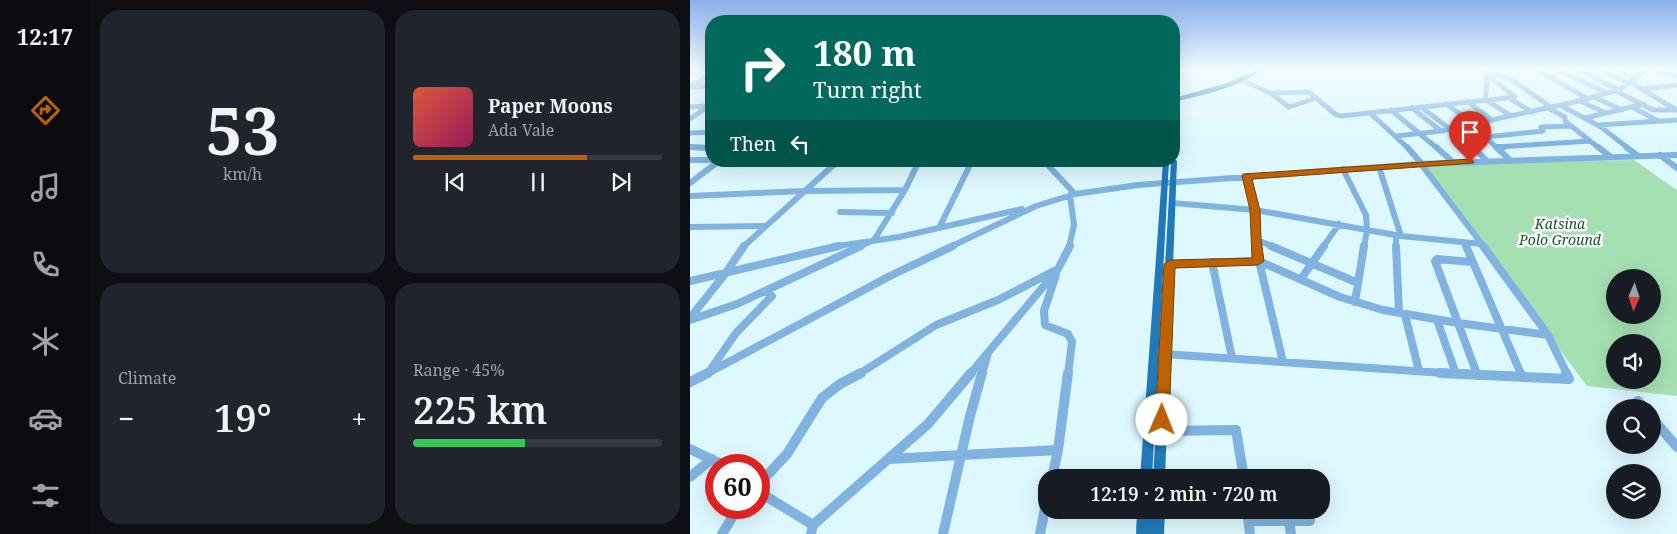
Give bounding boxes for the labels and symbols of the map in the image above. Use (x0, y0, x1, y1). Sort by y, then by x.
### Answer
pin (1449, 111, 1491, 162)
park label: Katsina Polo Ground (1518, 214, 1602, 249)
north arrow (1606, 269, 1661, 324)
position arrow (1135, 393, 1187, 445)
speed limit sign: 60 (705, 454, 770, 519)

